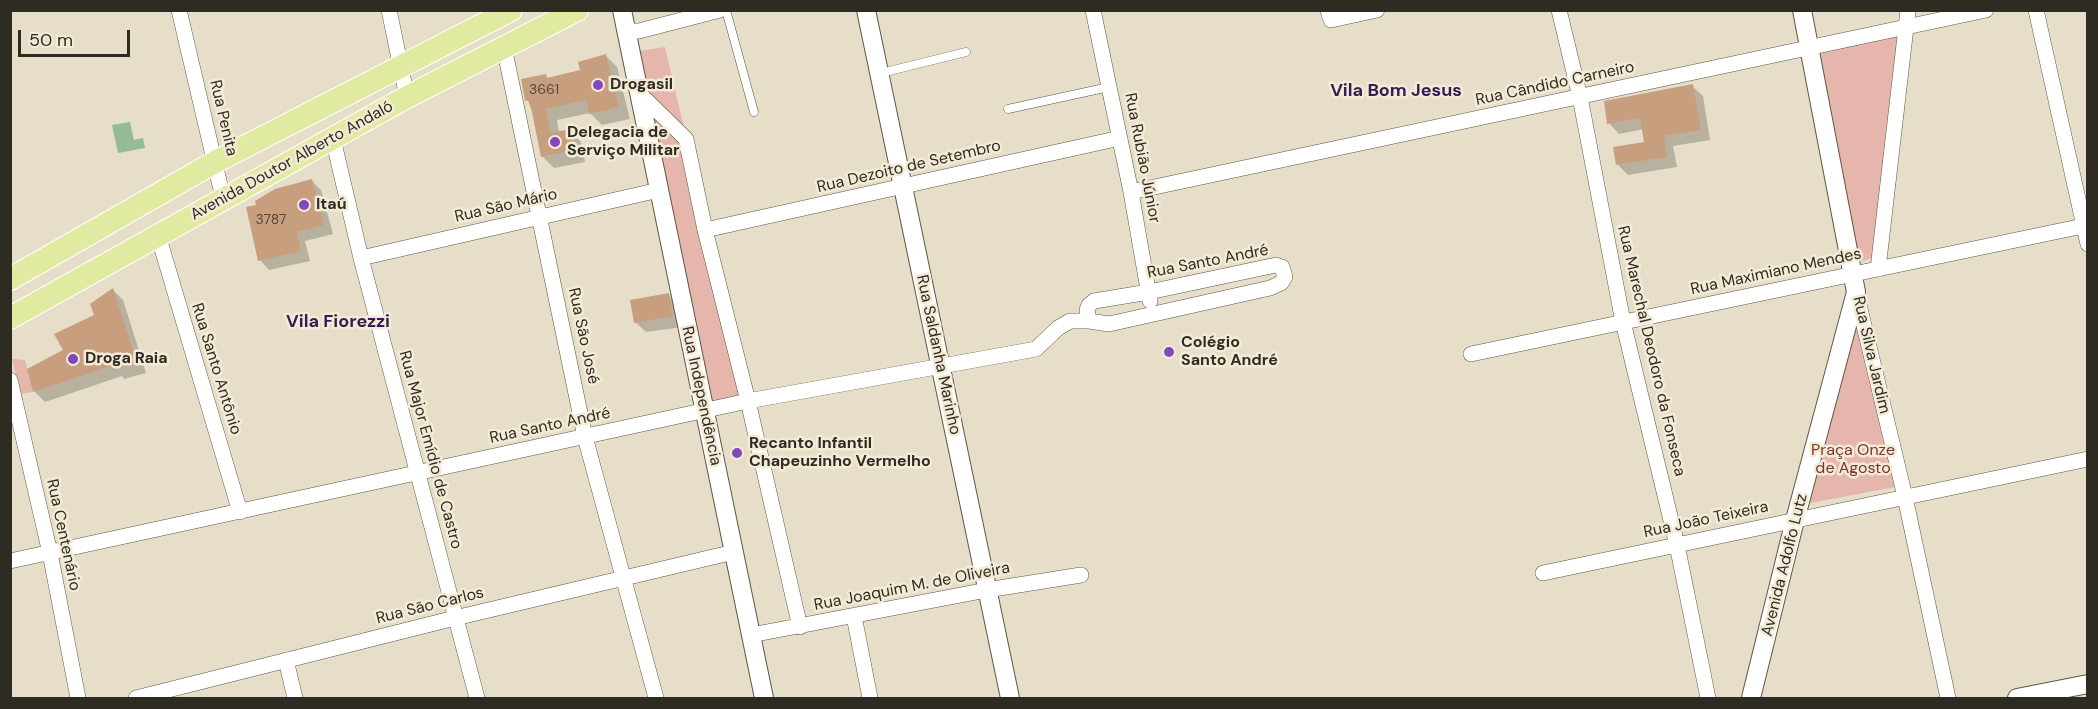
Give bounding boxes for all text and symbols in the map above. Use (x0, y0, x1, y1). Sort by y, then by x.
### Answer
scale bar (21, 18, 134, 56)
text: 50 m (29, 28, 73, 52)
street label: Rua Cândido Carneiro (1474, 58, 1636, 110)
place label: Drogasil (610, 75, 673, 95)
street label: Rua Penita (205, 78, 241, 158)
marker: Drogasil (591, 78, 605, 92)
district label: Vila Bom Jesus (1330, 80, 1462, 102)
house number: 3661 (529, 82, 559, 98)
street label: Rua Rubião Júnior (1120, 91, 1164, 225)
street label: Avenida Doutor Alberto Andaló (187, 97, 397, 225)
place label: Delegacia de Serviço Militar (567, 123, 680, 161)
marker: Delegacia de Serviço Militar (548, 135, 562, 149)
street label: Rua Dezoito de Setembro (815, 136, 1003, 198)
street label: Rua São Mário (453, 185, 559, 227)
place label: Itaú (316, 195, 347, 215)
marker: Itaú (297, 198, 311, 212)
house number: 3787 (256, 212, 286, 228)
street label: Rua Marechal Deodoro da Fonseca (1613, 224, 1689, 478)
street label: Rua Santo André (1146, 241, 1270, 283)
street label: Rua Maximiano Mendes (1689, 245, 1863, 299)
street label: Rua Saldanha Marinho (912, 273, 964, 437)
street label: Rua São José (563, 286, 603, 386)
street label: Rua Silva Jardim (1848, 294, 1894, 416)
street label: Rua Santo Antônio (187, 301, 245, 437)
district label: Vila Fiorezzi (286, 311, 390, 333)
street label: Rua Independência (677, 325, 725, 467)
place label: Colégio Santo André (1181, 333, 1278, 371)
marker: Colégio Santo André (1162, 345, 1176, 359)
place label: Droga Raia (85, 349, 168, 369)
street label: Rua Major Emídio de Castro (394, 349, 466, 551)
marker: Droga Raia (66, 352, 80, 366)
street label: Rua Santo André (488, 404, 612, 448)
place label: Recanto Infantil Chapeuzinho Vermelho (749, 434, 931, 472)
park label: Praça Onze de Agosto (1811, 441, 1895, 479)
marker: Recanto Infantil Chapeuzinho Vermelho (730, 446, 744, 460)
street label: Rua Centenário (42, 477, 84, 593)
street label: Avenida Adolfo Lutz (1758, 492, 1812, 638)
street label: Rua João Teixeira (1642, 497, 1770, 543)
street label: Rua Joaquim M. de Oliveira (812, 559, 1012, 615)
street label: Rua São Carlos (374, 583, 486, 629)

